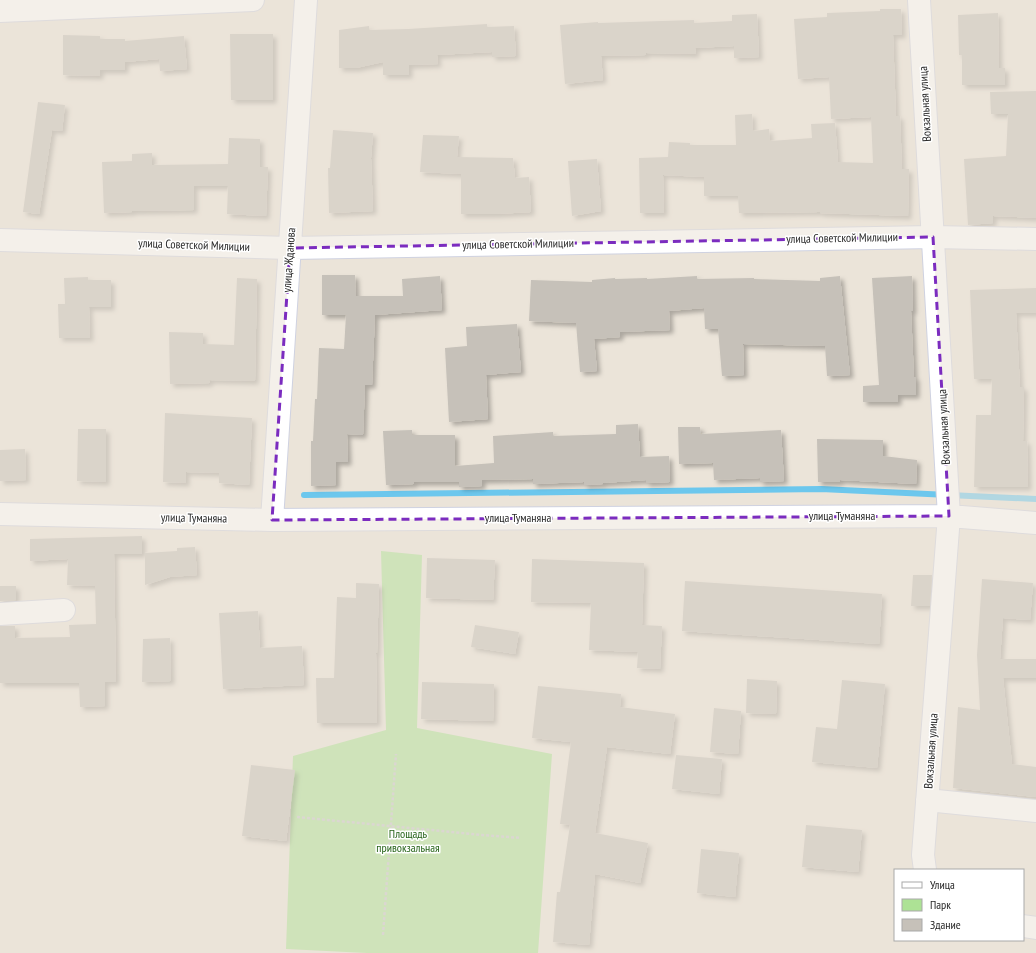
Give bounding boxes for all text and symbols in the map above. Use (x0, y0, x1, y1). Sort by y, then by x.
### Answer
street label: Вокзальная улица (915, 66, 934, 142)
street label: улица Жданова (279, 227, 298, 293)
street label: улица Советской Милиции (786, 229, 898, 246)
street label: улица Советской Милиции (138, 235, 250, 254)
street label: улица Советской Милиции (462, 235, 574, 252)
street label: Вокзальная улица (934, 389, 953, 465)
street label: улица Туманяна (809, 508, 875, 523)
street label: улица Туманяна (161, 509, 228, 526)
street label: улица Туманяна (485, 510, 551, 525)
street label: Вокзальная улица (920, 713, 941, 789)
park label: Площадь привокзальная (376, 826, 440, 855)
legend (894, 869, 1024, 941)
text: Улица (930, 877, 955, 892)
text: Парк (930, 897, 951, 912)
text: Здание (930, 917, 961, 932)

